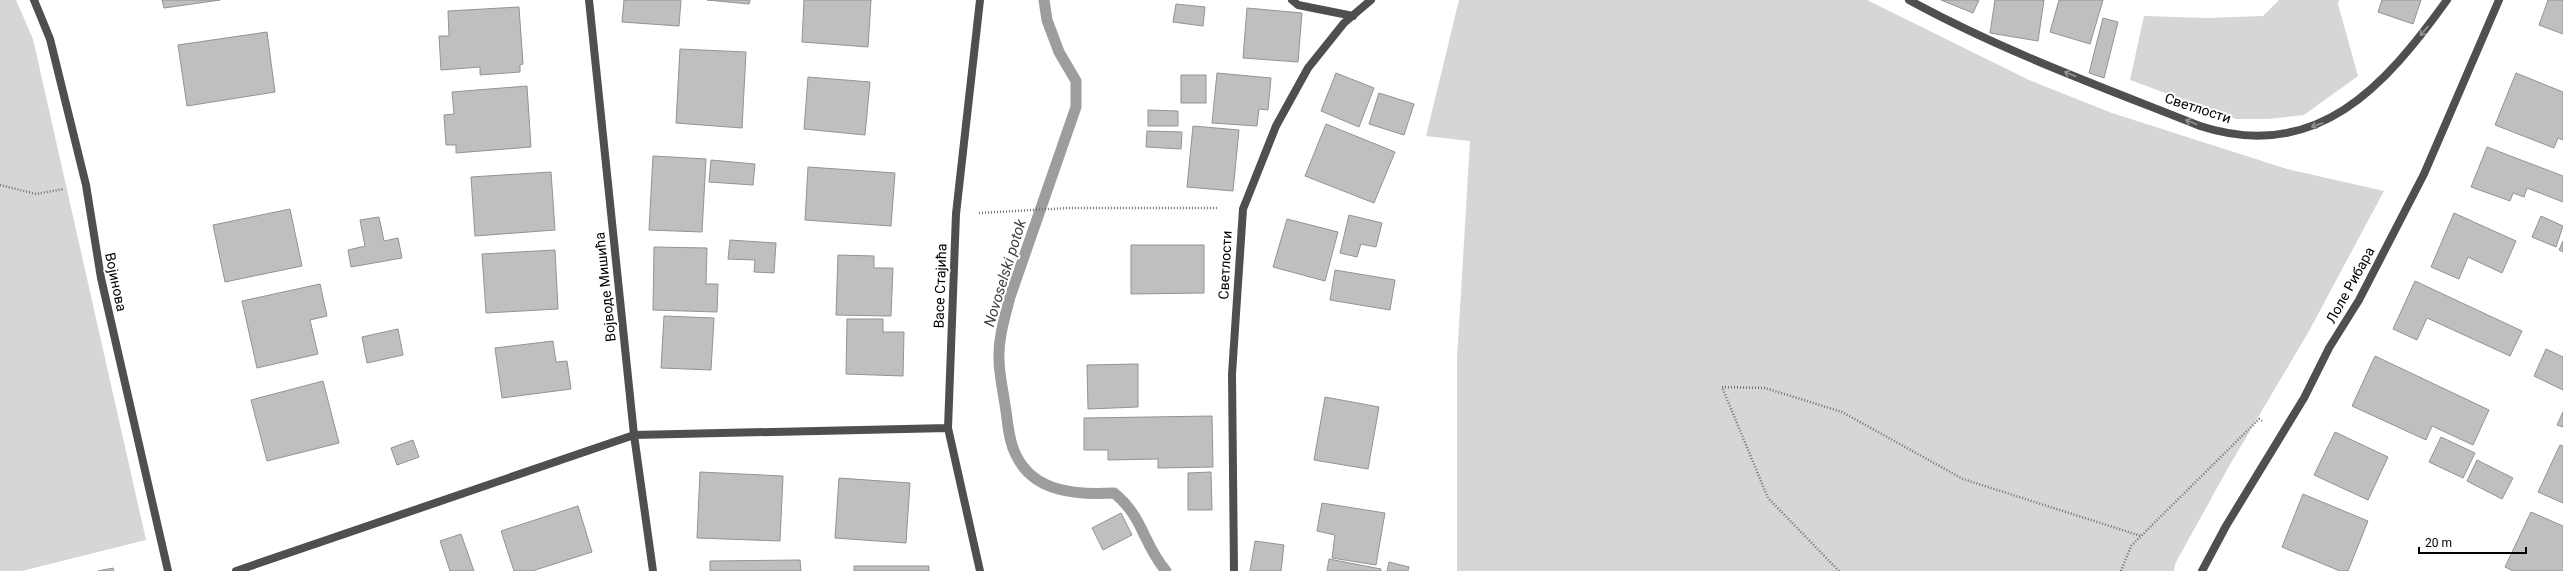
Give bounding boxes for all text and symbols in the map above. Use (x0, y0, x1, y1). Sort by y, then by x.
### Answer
one-way arrow (2420, 26, 2429, 37)
one-way arrow (2064, 70, 2076, 78)
street label: Светлости (2163, 90, 2233, 126)
one-way arrow (2185, 117, 2197, 125)
one-way arrow (2312, 122, 2324, 130)
water label: Novoselski potok (980, 217, 1030, 329)
street label: Светлости (1215, 230, 1235, 300)
street label: Војводе Мишића (591, 231, 619, 343)
street label: Васе Стајића (931, 243, 949, 329)
street label: Лоле Рибара (2323, 244, 2377, 326)
street label: Војинова (102, 251, 130, 313)
scale bar (2419, 529, 2526, 555)
text: 20 m (2425, 536, 2452, 550)

